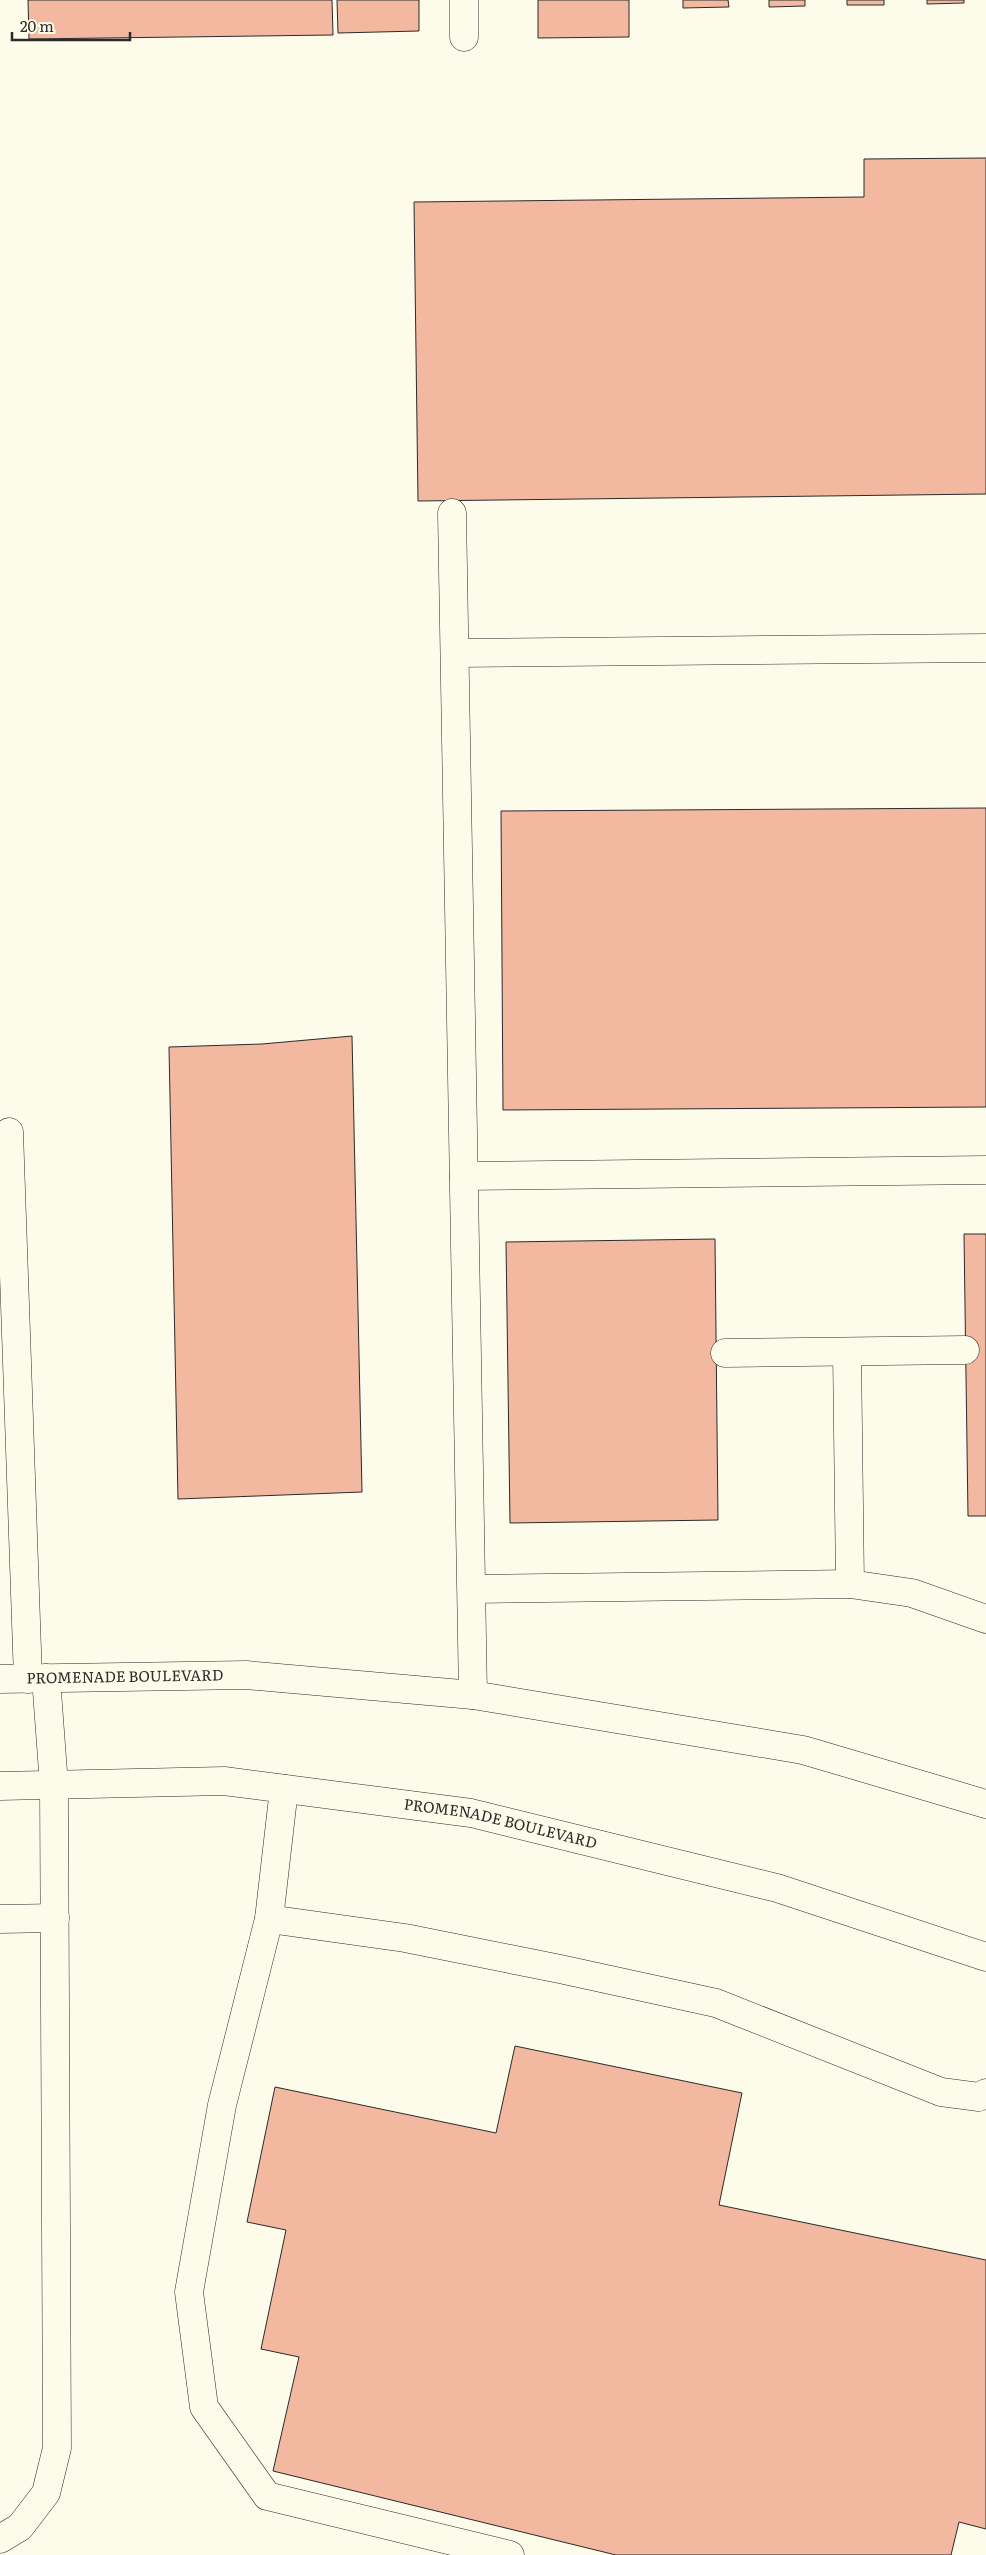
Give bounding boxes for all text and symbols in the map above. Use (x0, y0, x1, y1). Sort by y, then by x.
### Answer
scale bar (12, 10, 130, 42)
text: 20 m (20, 14, 54, 37)
street label: PROMENADE BOULEVARD (26, 1662, 224, 1689)
street label: PROMENADE BOULEVARD (403, 1791, 600, 1854)

